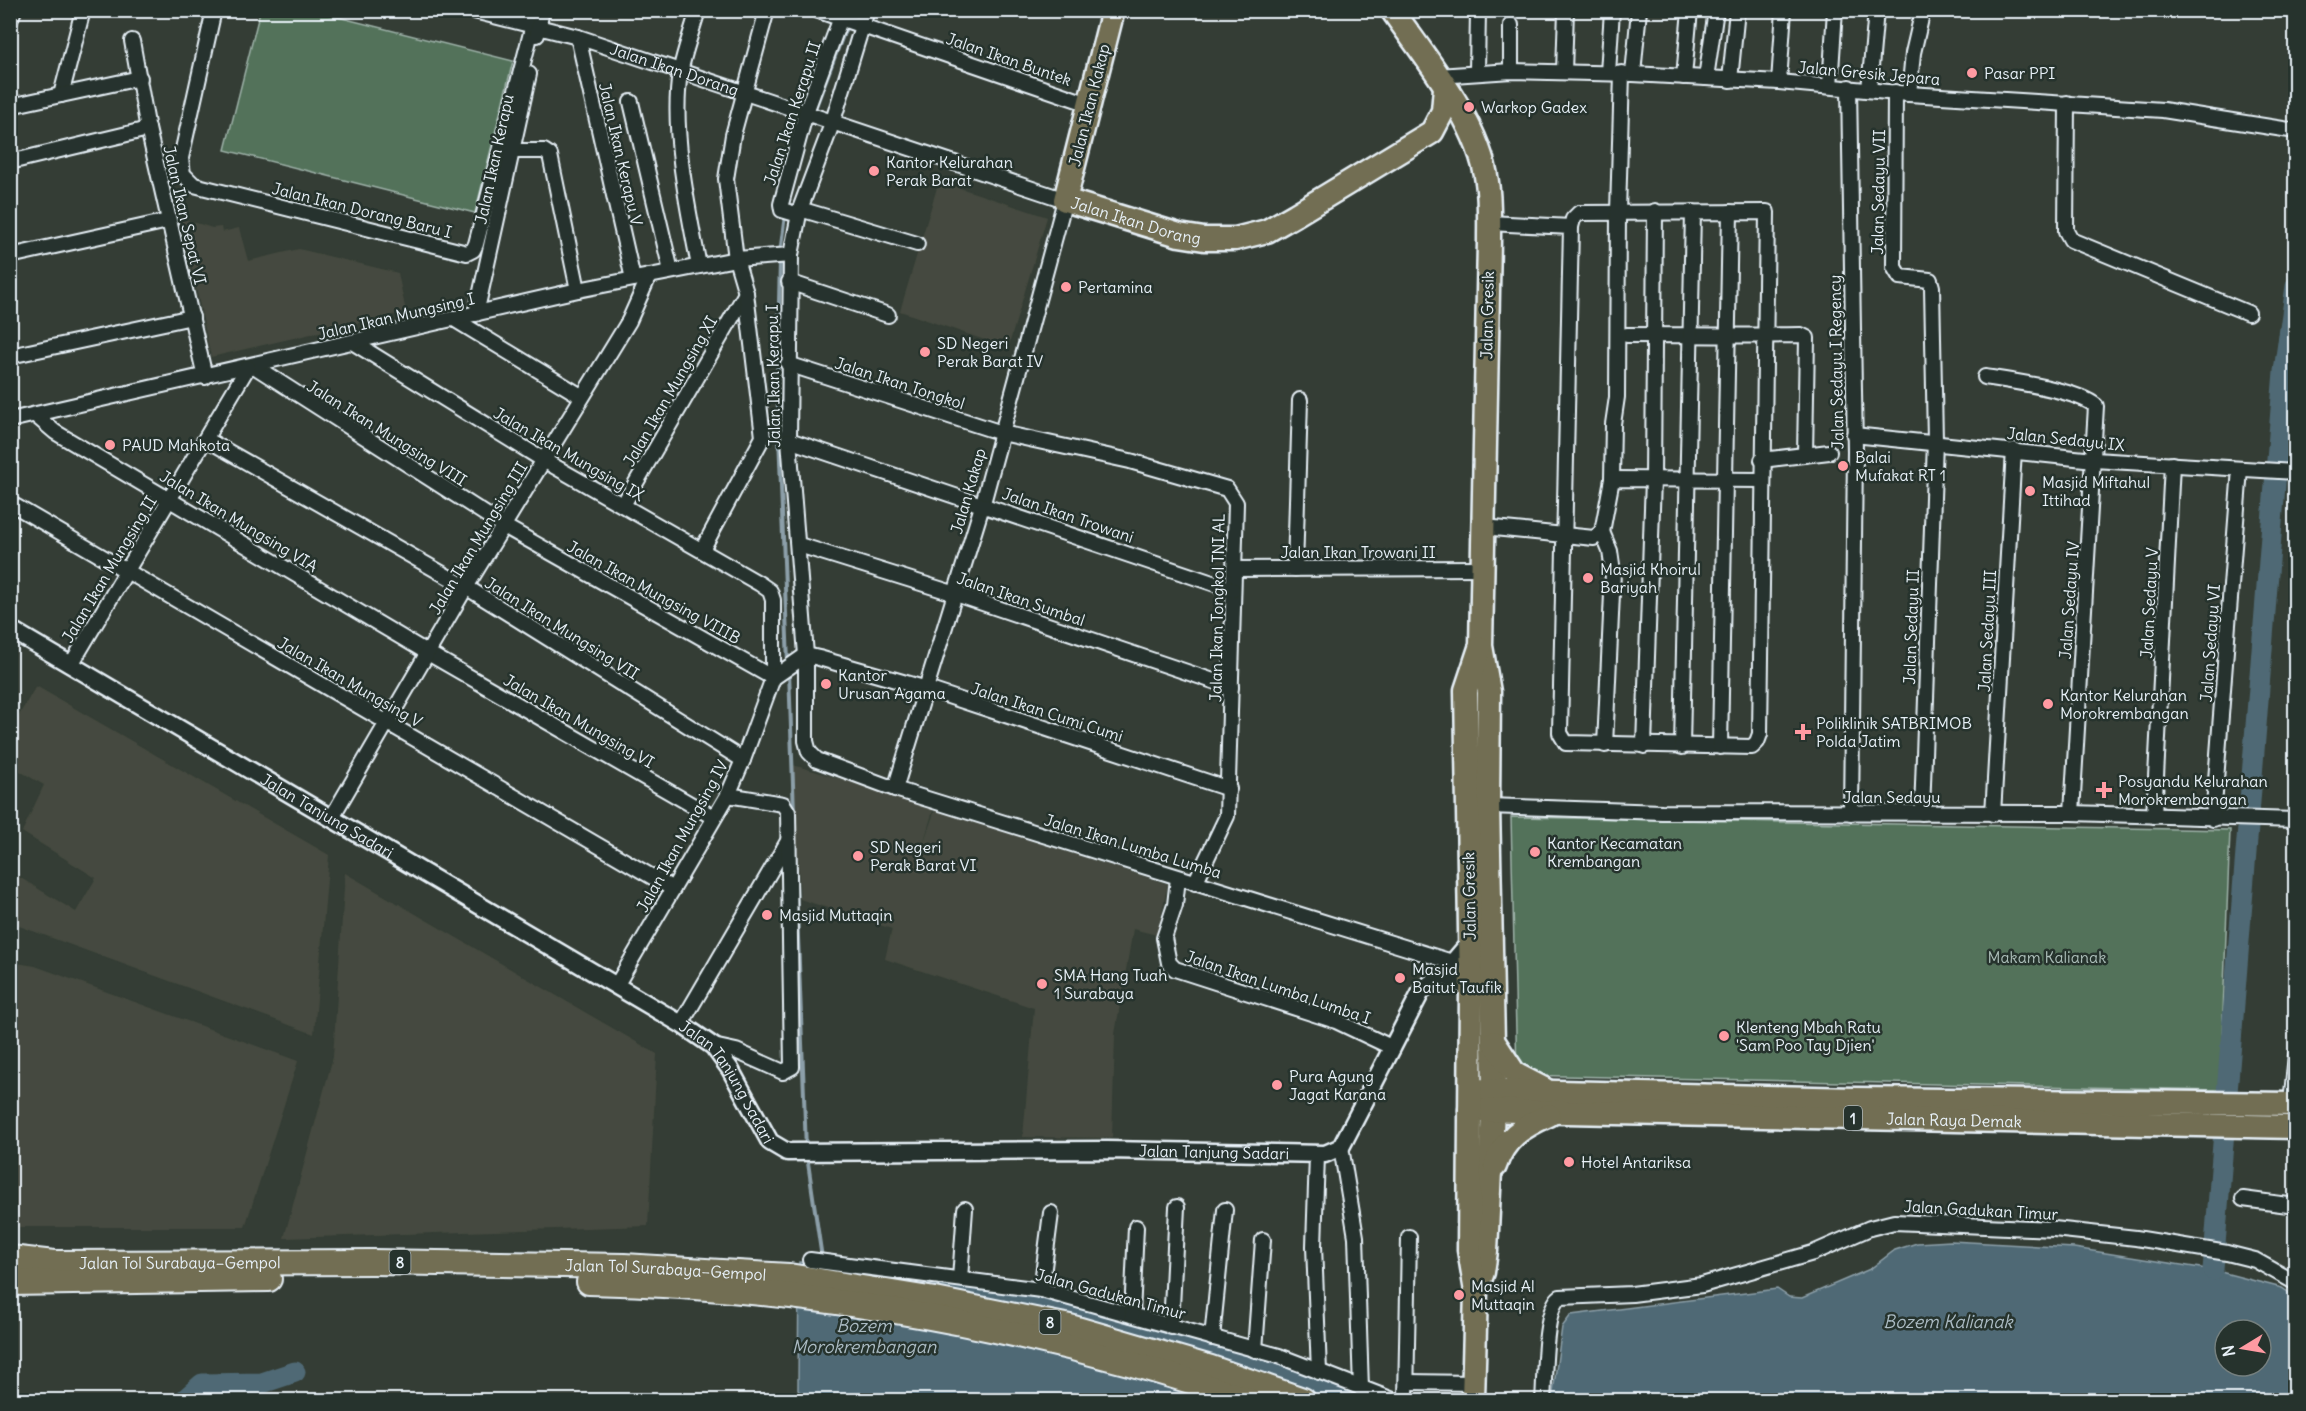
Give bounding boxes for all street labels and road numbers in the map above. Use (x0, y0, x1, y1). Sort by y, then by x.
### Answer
street label: Jalan Ikan Buntek (944, 28, 1074, 90)
street label: Jalan Ikan Dorang (608, 38, 741, 100)
street label: Jalan Ikan Kerapu II (759, 39, 825, 187)
street label: Jalan Ikan Kakap (1064, 42, 1114, 168)
street label: Jalan Gresik Jepara (1797, 57, 1941, 89)
street label: Jalan Ikan Kerapu V (595, 81, 647, 227)
street label: Jalan Ikan Kerapu (470, 92, 518, 226)
street label: Jalan Sedayu VII (1867, 129, 1889, 255)
street label: Jalan Ikan Sepat VI (159, 143, 211, 287)
street label: Jalan Ikan Dorang Baru I (270, 178, 454, 242)
street label: Jalan Ikan Dorang (1069, 192, 1202, 248)
street label: Jalan Gresik (1476, 271, 1498, 359)
street label: Jalan Sedayu I Regency (1824, 275, 1848, 449)
street label: Jalan Ikan Mungsing I (316, 288, 476, 344)
street label: Jalan Ikan Kerapu I (762, 304, 784, 448)
street label: Jalan Ikan Mungsing XI (619, 312, 721, 470)
street label: Jalan Ikan Tongkol (833, 353, 967, 413)
street label: Jalan Ikan Mungsing VIII (303, 376, 471, 490)
street label: Jalan Ikan Mungsing IX (490, 403, 648, 505)
street label: Jalan Sedayu IX (2006, 423, 2126, 455)
street label: Jalan Kakap (946, 446, 990, 536)
street label: Jalan Ikan Mungsing III (424, 458, 532, 618)
street label: Jalan Ikan Mungsing VIA (156, 466, 322, 576)
street label: Jalan Ikan Trowani (1000, 483, 1136, 547)
street label: Jalan Ikan Mungsing II (57, 492, 161, 646)
street label: Jalan Ikan Tongkol TNI AL (1205, 513, 1229, 702)
street label: Jalan Ikan Mungsing VIIIB (564, 536, 744, 648)
street label: Jalan Sedayu IV (2055, 540, 2083, 660)
street label: Jalan Ikan Trowani II (1280, 542, 1436, 562)
street label: Jalan Sedayu V (2136, 547, 2162, 659)
street label: Jalan Ikan Sumbal (954, 568, 1088, 630)
street label: Jalan Sedayu II (1899, 569, 1923, 685)
street label: Jalan Sedayu III (1974, 569, 2000, 693)
street label: Jalan Ikan Mungsing VII (481, 572, 643, 684)
street label: Jalan Sedayu VI (2196, 583, 2224, 703)
street label: Jalan Ikan Mungsing V (274, 632, 426, 732)
street label: Jalan Ikan Mungsing VI (500, 670, 658, 772)
street label: Jalan Ikan Cumi Cumi (969, 678, 1125, 746)
street label: Jalan Ikan Mungsing IV (632, 757, 732, 915)
street label: Jalan Tanjung Sadari (257, 769, 397, 862)
street label: Jalan Sedayu (1843, 787, 1941, 807)
street label: Jalan Ikan Lumba Lumba (1042, 810, 1224, 882)
street label: Jalan Gresik (1458, 852, 1480, 940)
street label: Jalan Ikan Lumba Lumba I (1183, 946, 1373, 1028)
street label: Jalan Tanjung Sadari (675, 1016, 779, 1147)
road number: 1 (1844, 1106, 1862, 1130)
street label: Jalan Raya Demak (1886, 1109, 2022, 1131)
street label: Jalan Tanjung Sadari (1139, 1141, 1289, 1163)
street label: Jalan Gadukan Timur (1903, 1196, 2059, 1224)
road number: 8 (390, 1250, 410, 1274)
street label: Jalan Tol Surabaya–Gempol (79, 1252, 281, 1273)
street label: Jalan Tol Surabaya–Gempol (565, 1255, 767, 1285)
street label: Jalan Gadukan Timur (1034, 1264, 1189, 1324)
road number: 8 (1040, 1310, 1060, 1334)

